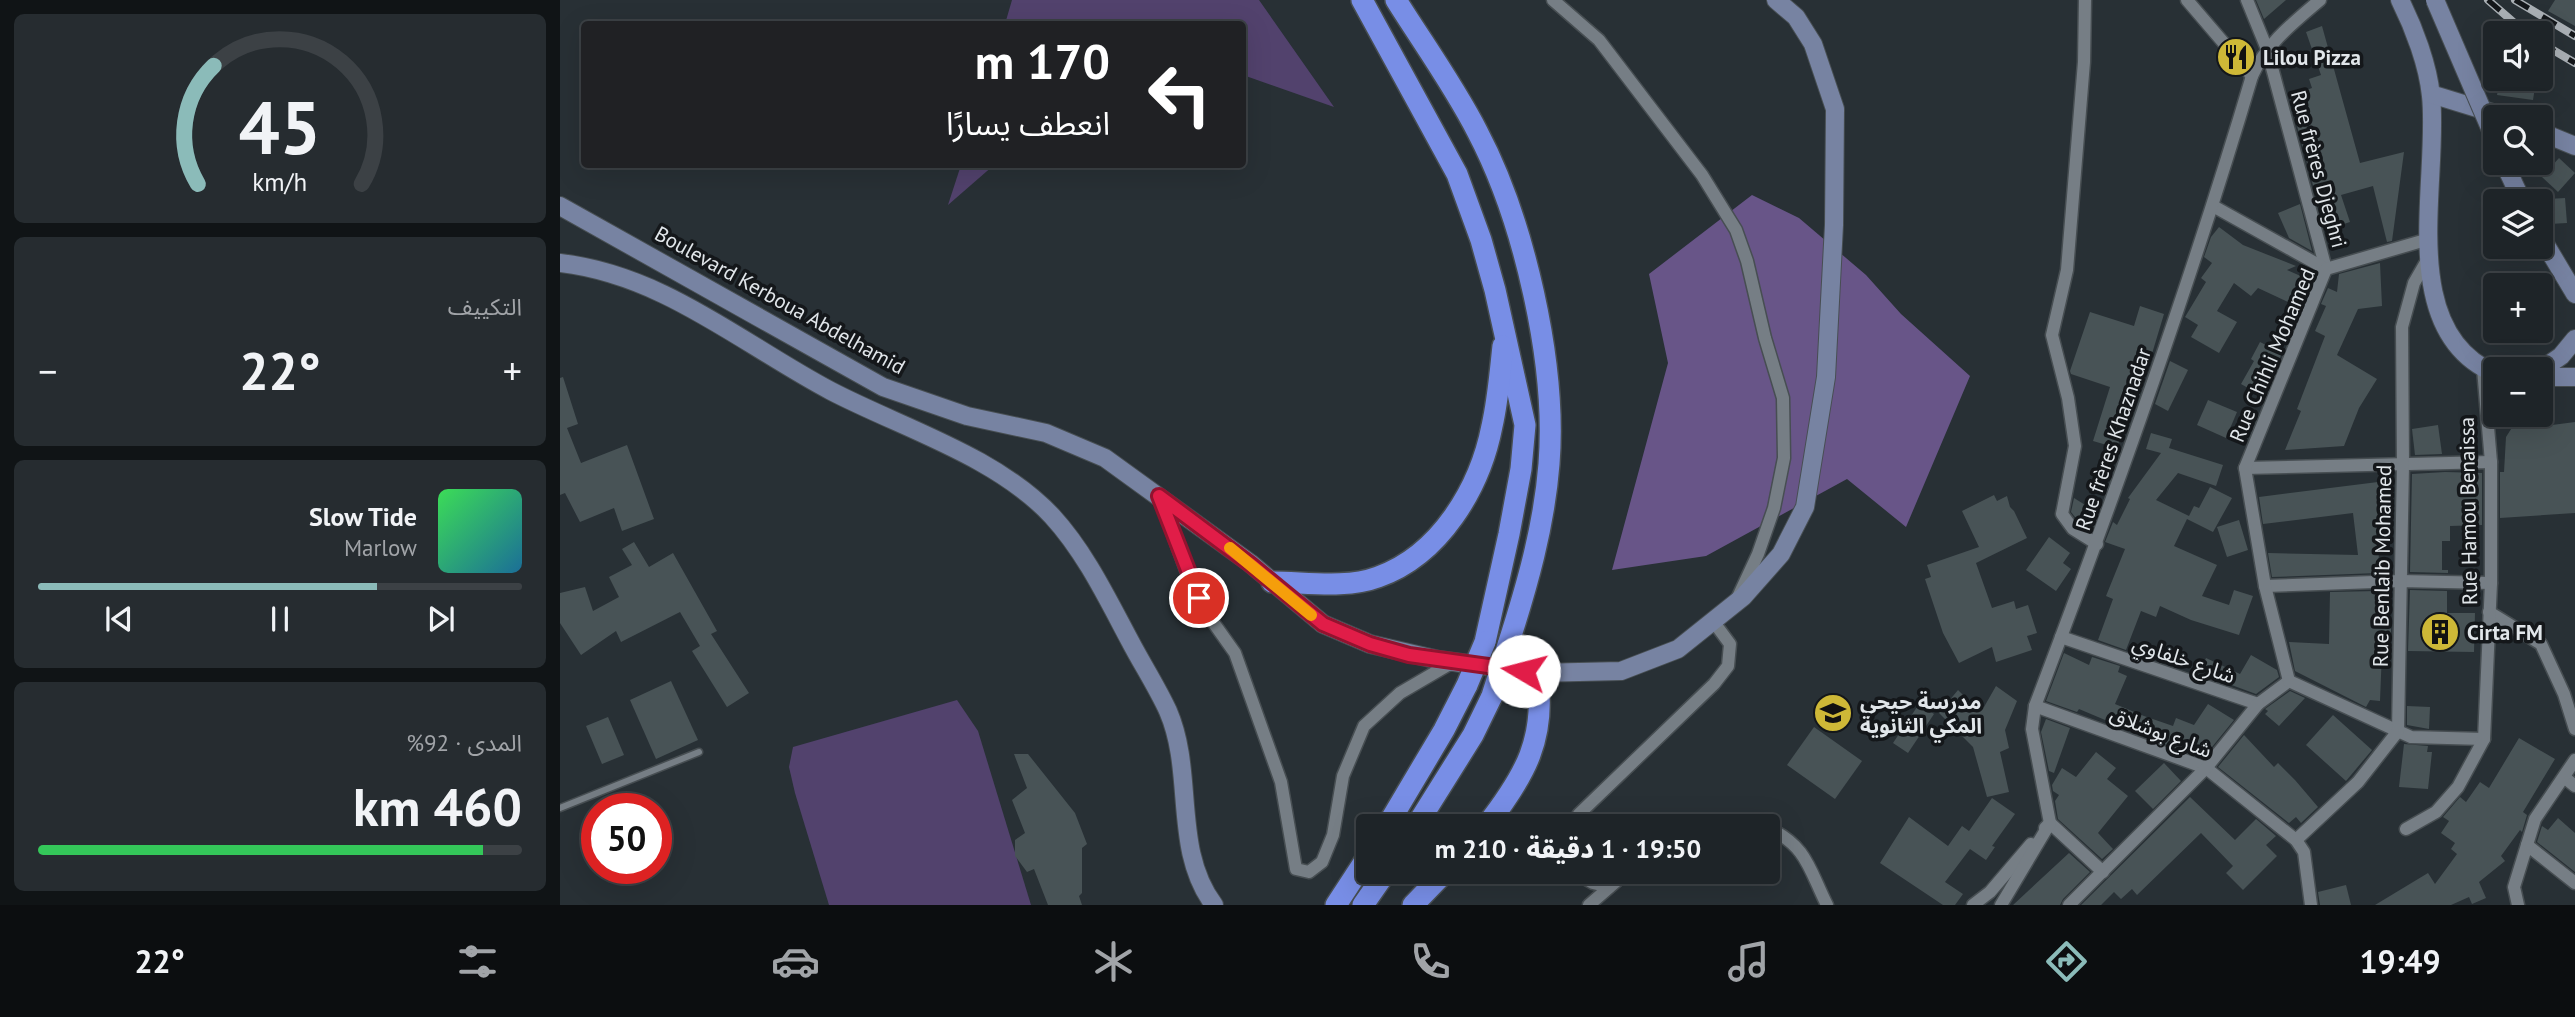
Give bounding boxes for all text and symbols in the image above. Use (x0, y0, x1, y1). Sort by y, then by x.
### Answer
map controls (2483, 21, 2553, 427)
button: sound (2483, 21, 2553, 91)
text: 170 m (975, 29, 1110, 93)
restaurant icon: Lilou Pizza (2215, 36, 2257, 78)
place label: Lilou Pizza (2263, 44, 2361, 71)
icon: left (1134, 49, 1225, 140)
text: 45 (239, 81, 321, 175)
street label: Rue frères Djeghri (2285, 87, 2353, 251)
text: انعطف يسارًا (946, 102, 1110, 144)
button: search (2483, 105, 2553, 175)
text: km/h (253, 166, 307, 198)
button: layers (2483, 189, 2553, 259)
street label: Boulevard Kerboua Abdelhamid (650, 220, 910, 380)
street label: Rue Chihli Mohamed (2223, 264, 2321, 446)
button: + (2483, 273, 2553, 343)
text: التكييف (448, 292, 522, 321)
text: 22° (239, 337, 321, 404)
street label: Rue frères Khaznadar (2069, 344, 2157, 534)
text: − (38, 346, 57, 395)
text: + (503, 346, 522, 395)
button: − (2483, 357, 2553, 427)
street label: Rue Hamou Benaissa (2453, 417, 2483, 605)
street label: Rue Benlaib Mohamed (2367, 465, 2397, 667)
text: Slow Tide (309, 500, 417, 533)
text: Marlow (344, 533, 417, 562)
pin (1169, 568, 1229, 628)
icon: arrive (1180, 579, 1218, 617)
icon: previous (100, 600, 138, 638)
icon: pause (261, 600, 299, 638)
icon: next (422, 600, 460, 638)
building icon: Cirta FM (2419, 611, 2461, 653)
place label: Cirta FM (2467, 619, 2543, 646)
street label: شارع خلفاوي (2128, 629, 2239, 692)
position arrow (1487, 634, 1561, 708)
place label: مدرسة حيحي المكي الثانوية (1860, 688, 1982, 742)
school or university icon: مدرسة حيحي المكي الثانوية (1812, 692, 1854, 734)
street label: شارع بوشلاق (2105, 700, 2216, 766)
text: المدى · 92% (406, 728, 522, 757)
text: 460 km (353, 773, 522, 840)
speed limit sign: 50 (581, 793, 672, 884)
text: 19:50 · 1 دقيقة · 210 m (1435, 832, 1701, 865)
icon: filters (453, 937, 502, 986)
icon: car (771, 937, 820, 986)
icon: climate (1089, 937, 1138, 986)
icon: phone (1406, 937, 1455, 986)
icon: music (1724, 937, 1773, 986)
icon: directions (2042, 937, 2091, 986)
text: 22° (134, 940, 185, 982)
text: 19:49 (2359, 940, 2441, 982)

